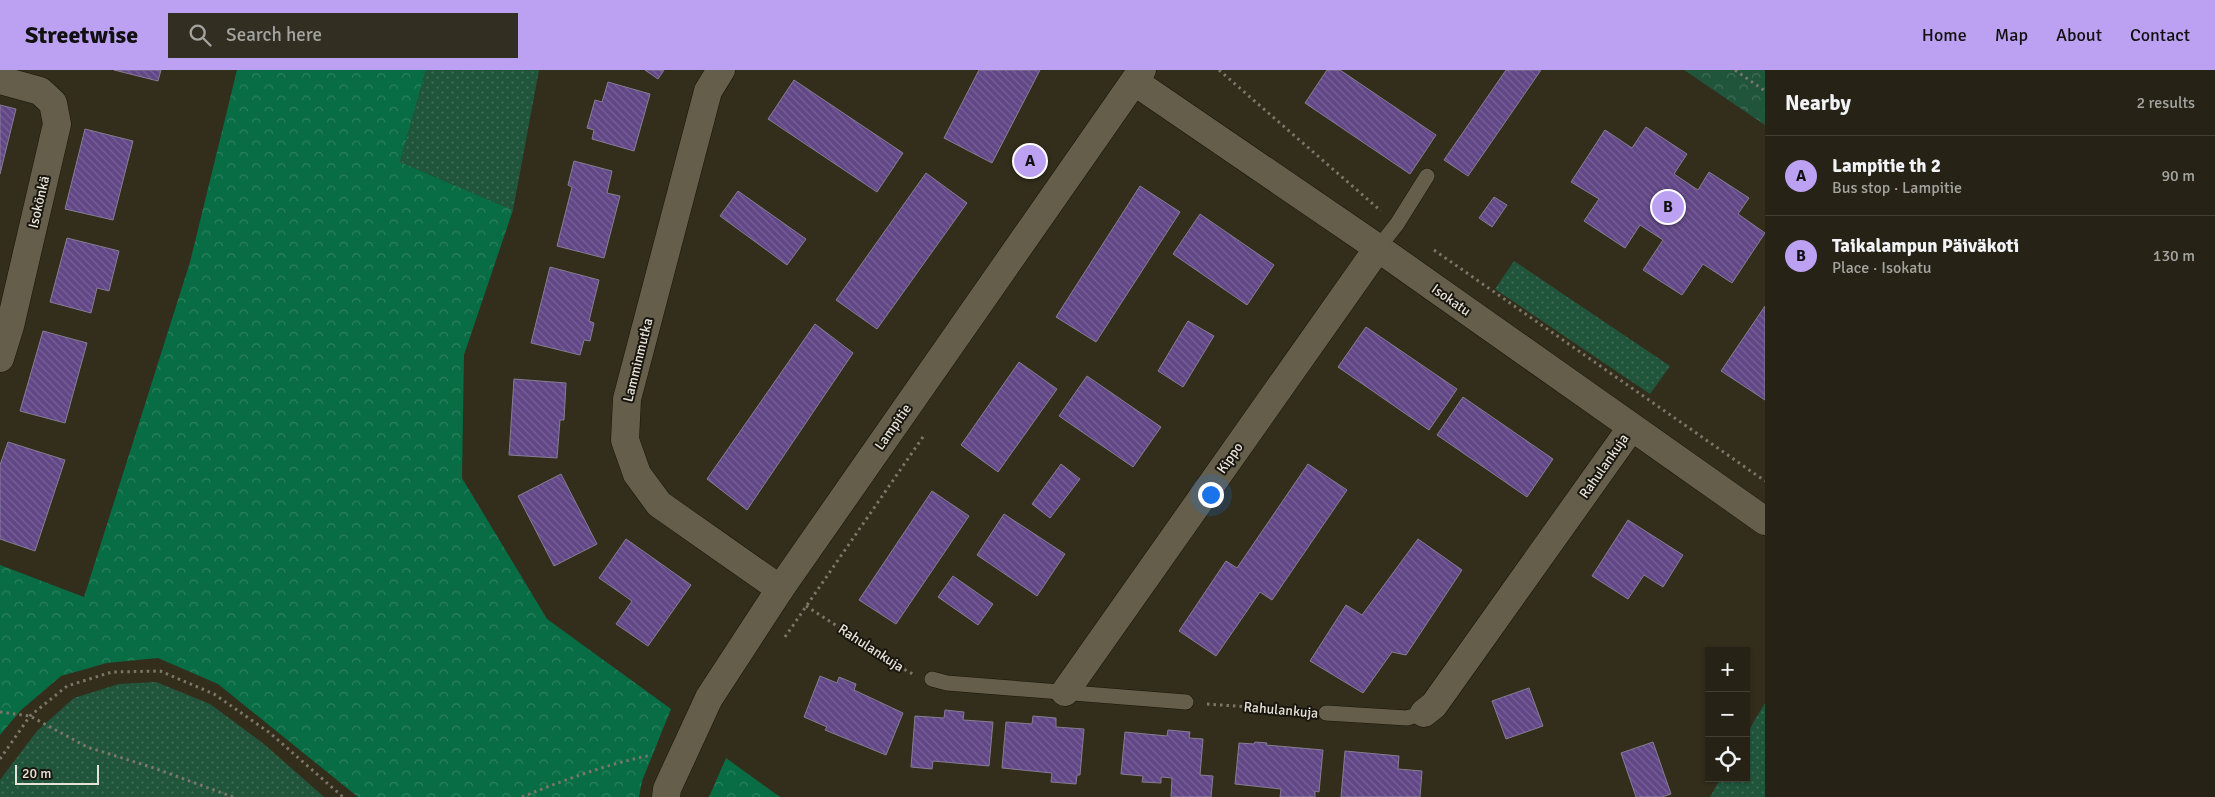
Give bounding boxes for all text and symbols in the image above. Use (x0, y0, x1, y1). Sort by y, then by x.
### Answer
search box (168, 13, 518, 58)
text: Streetwise (25, 20, 138, 50)
icon: search (186, 21, 214, 49)
text: Search here (226, 23, 322, 47)
text: Home (1922, 24, 1967, 46)
text: Map (1995, 24, 2028, 46)
text: About (2056, 24, 2102, 46)
text: Contact (2130, 24, 2190, 46)
text: Nearby (1785, 90, 1851, 116)
text: 2 results (2136, 93, 2195, 113)
pin: A (1014, 142, 1046, 180)
text: Lampitie th 2 (1832, 154, 1941, 178)
text: A (1796, 166, 1806, 186)
text: 90 m (2161, 166, 2195, 186)
street label: Isokönkä (25, 174, 53, 230)
text: Bus stop · Lampitie (1832, 178, 1962, 198)
pin: B (1652, 188, 1684, 226)
text: Taikalampun Päiväkoti (1832, 234, 2019, 258)
text: B (1796, 246, 1806, 266)
text: 130 m (2153, 246, 2195, 266)
text: Place · Isokatu (1832, 258, 1932, 278)
street label: Isokatu (1428, 280, 1474, 320)
street label: Lamminmutka (619, 316, 657, 404)
street label: Lampitie (871, 401, 915, 453)
street label: Rahulankuja (1576, 430, 1632, 502)
street label: Kippo (1213, 439, 1247, 477)
your location (1198, 482, 1224, 508)
street label: Rahulankuja (835, 620, 907, 676)
map controls (1705, 647, 1750, 782)
button: + (1705, 647, 1750, 692)
button: − (1705, 692, 1750, 737)
street label: Rahulankuja (1243, 698, 1319, 722)
button: locate (1705, 737, 1750, 782)
scale bar (15, 762, 99, 785)
text: 20 m (22, 765, 51, 782)

